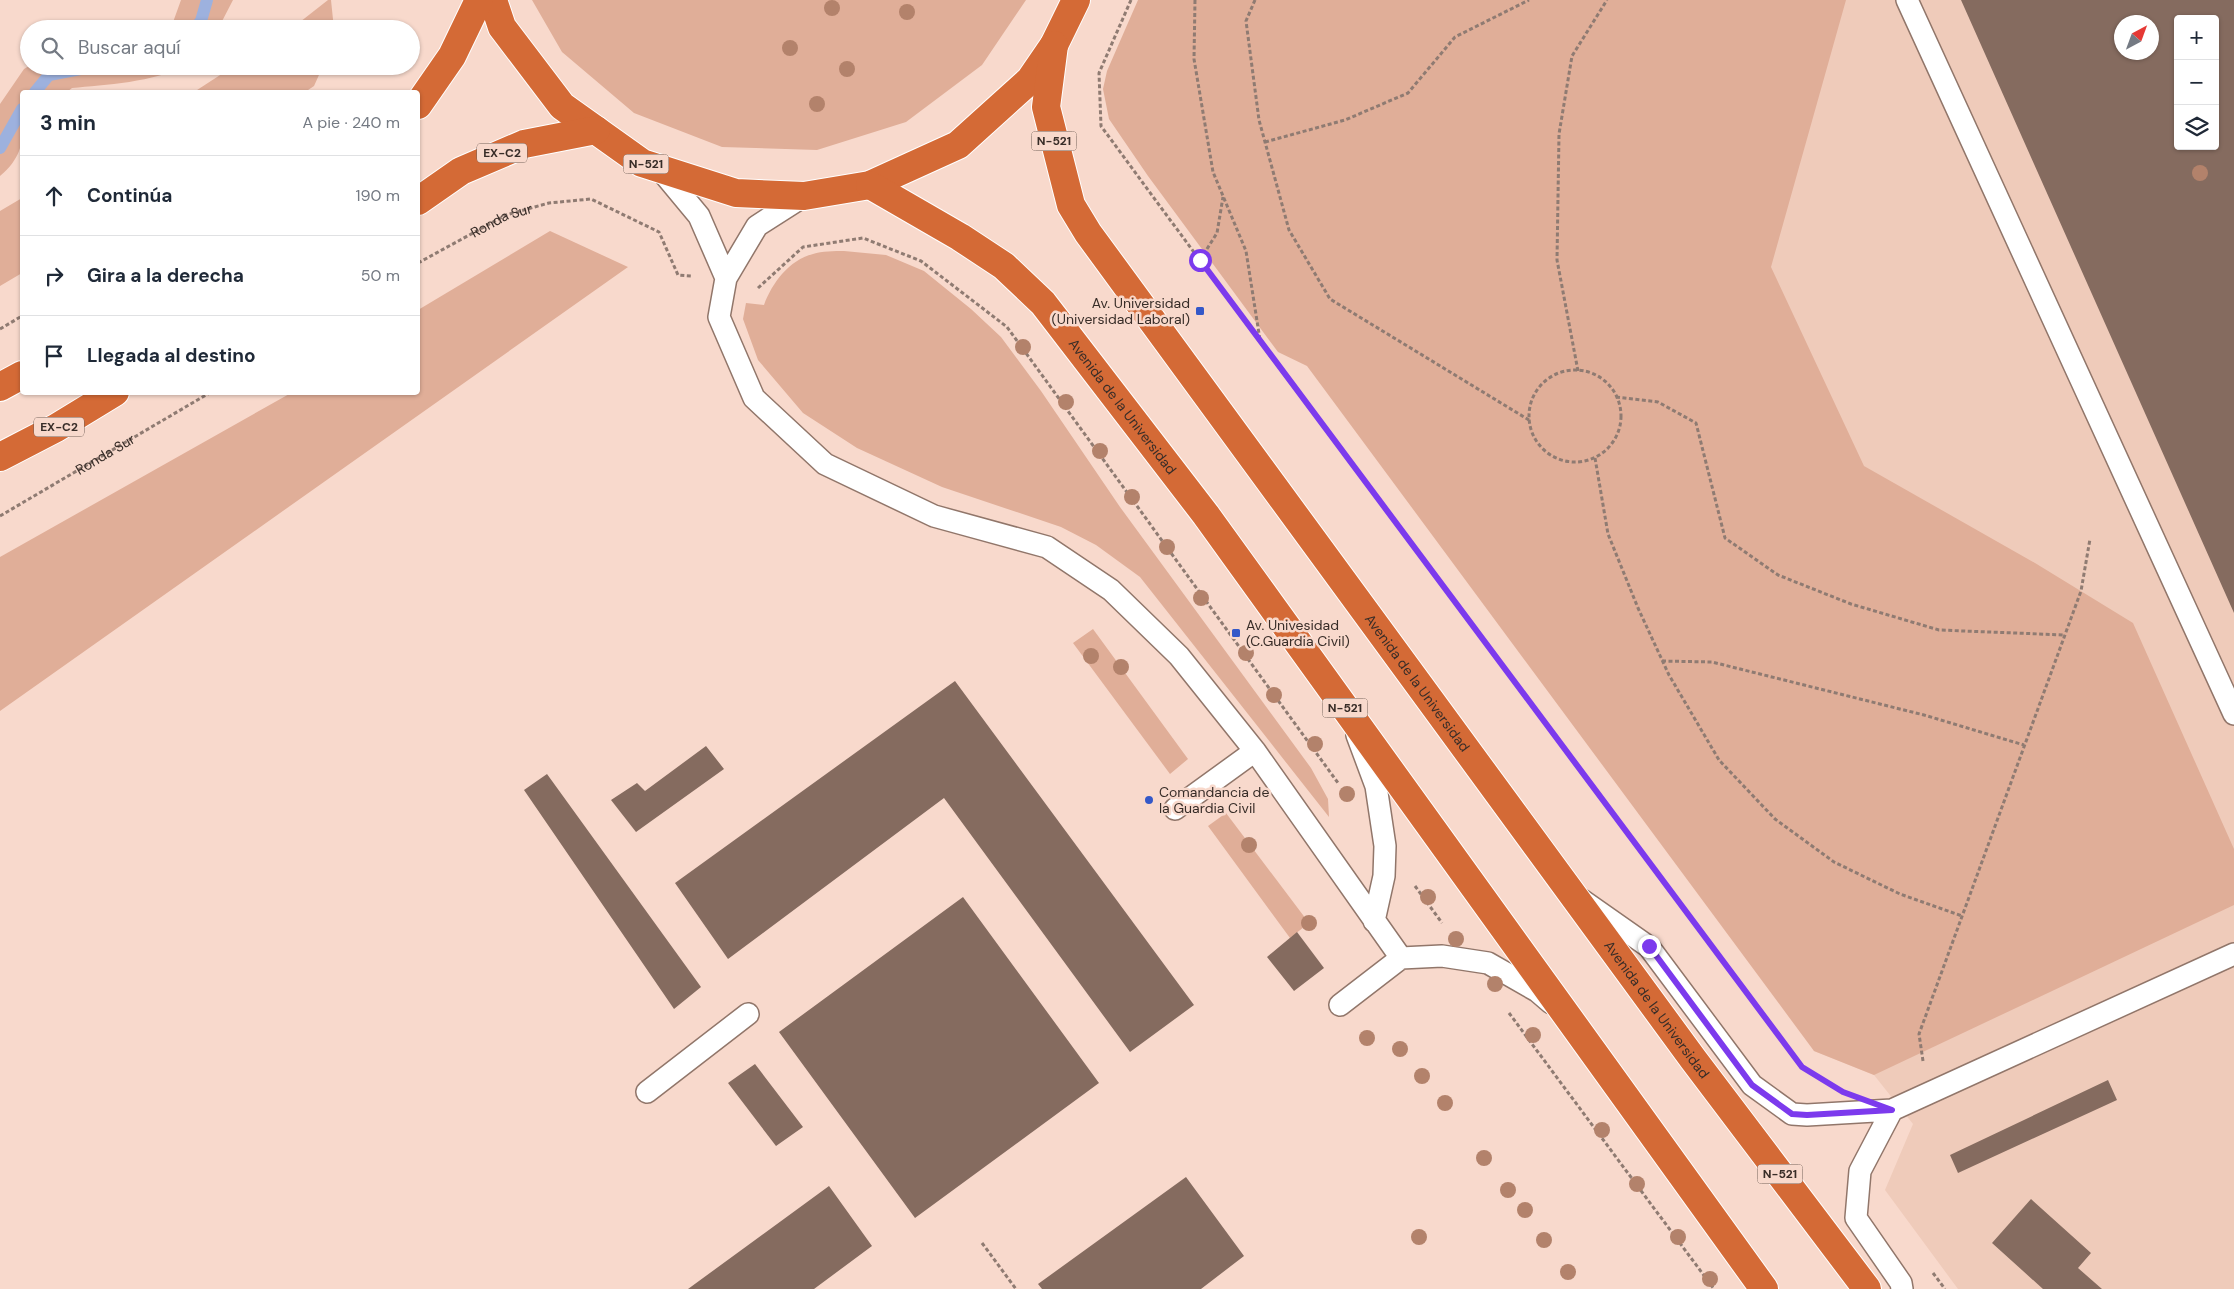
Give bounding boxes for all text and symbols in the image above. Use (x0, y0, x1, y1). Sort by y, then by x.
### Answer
north arrow (2114, 15, 2159, 60)
map controls (2174, 15, 2219, 150)
button: + (2174, 15, 2219, 60)
search box (20, 20, 420, 75)
icon: search (38, 34, 66, 62)
text: Buscar aquí (78, 35, 181, 60)
button: − (2174, 60, 2219, 105)
button: layers (2174, 105, 2219, 150)
text: 3 min (40, 109, 96, 137)
text: A pie · 240 m (302, 112, 400, 133)
road number: N-521 (1032, 132, 1076, 150)
road number: EX-C2 (477, 144, 527, 162)
road number: N-521 (624, 154, 668, 173)
icon: ahead (40, 182, 68, 210)
text: Continúa (87, 183, 172, 208)
text: 190 m (356, 185, 400, 206)
street label: Ronda Sur (467, 199, 534, 242)
route start (1189, 249, 1212, 272)
icon: right (40, 262, 68, 290)
text: Gira a la derecha (87, 263, 244, 288)
text: 50 m (361, 265, 400, 286)
place label: Av. Universidad (Universidad Laboral) (1052, 294, 1190, 328)
marker: Av. Universidad (Universidad Laboral) (1194, 305, 1206, 317)
street label: Avenida de la Universidad (1065, 335, 1180, 478)
icon: arrive (40, 342, 68, 370)
text: Llegada al destino (87, 343, 256, 368)
road number: EX-C2 (34, 418, 84, 437)
street label: Ronda Sur (72, 430, 138, 479)
street label: Avenida de la Universidad (1361, 610, 1474, 755)
place label: Av. Univesidad (C.Guardia Civil) (1246, 616, 1350, 650)
marker: Av. Univesidad (C.Guardia Civil) (1230, 627, 1242, 639)
road number: N-521 (1322, 698, 1368, 718)
place label: Comandancia de la Guardia Civil (1159, 783, 1269, 817)
marker: Comandancia de la Guardia Civil (1143, 794, 1155, 806)
route end (1638, 935, 1661, 958)
street label: Avenida de la Universidad (1600, 937, 1713, 1082)
road number: N-521 (1758, 1164, 1802, 1184)

